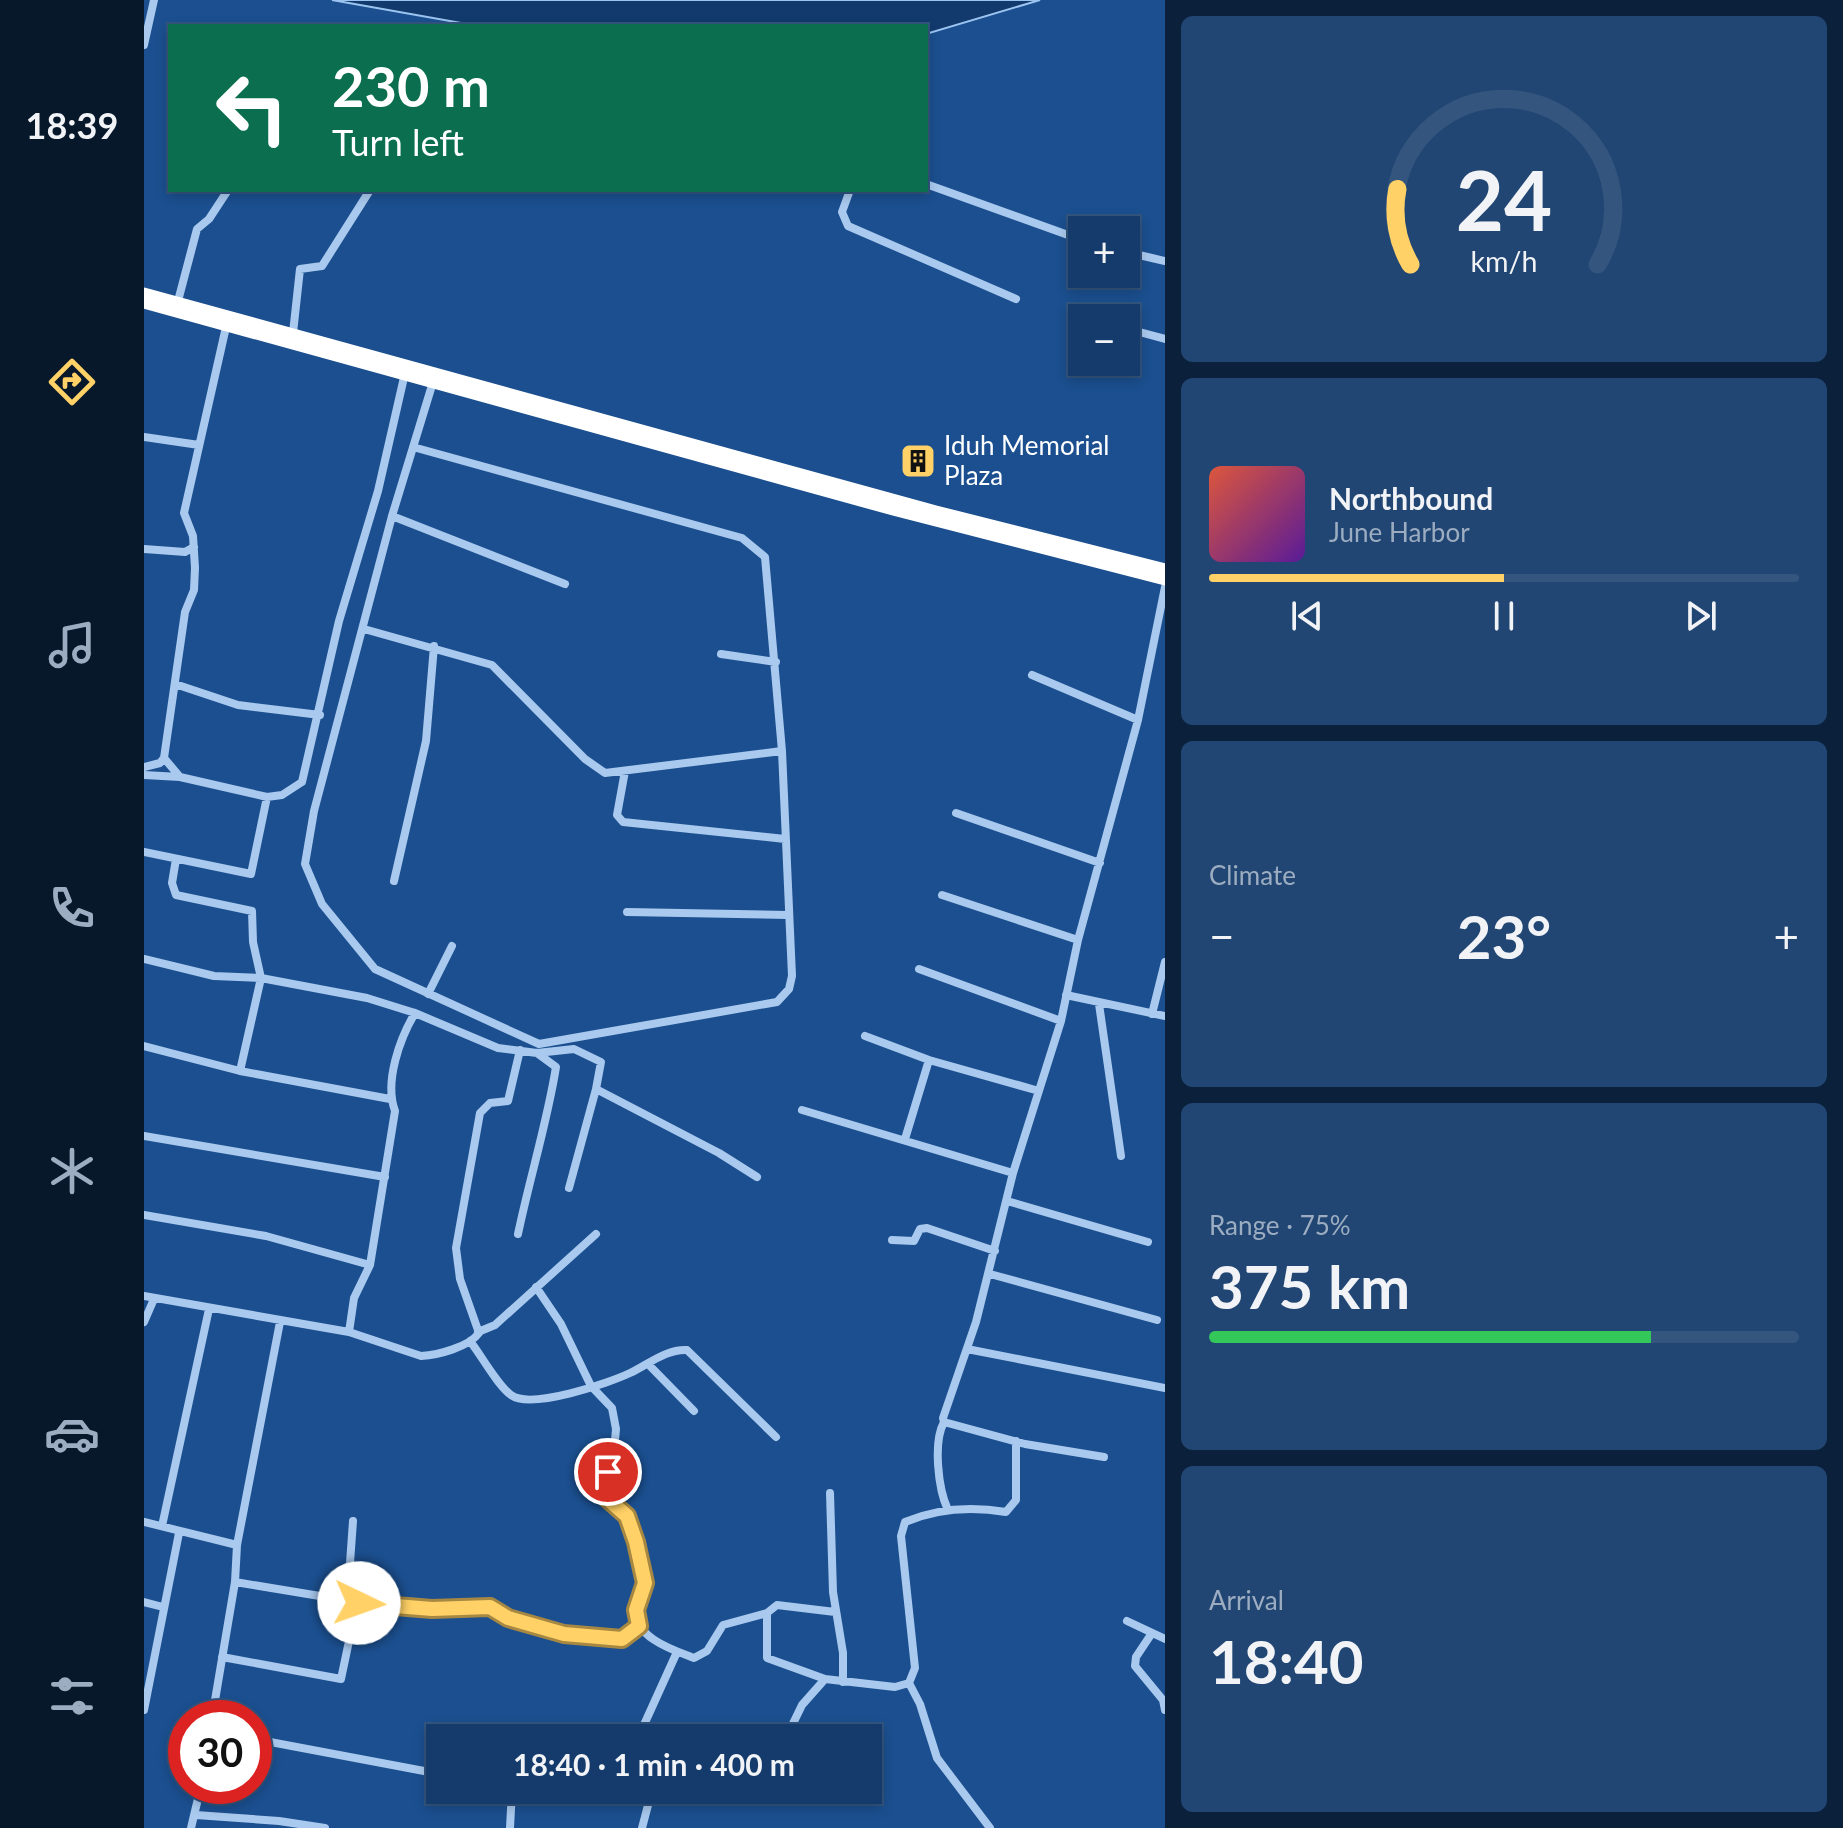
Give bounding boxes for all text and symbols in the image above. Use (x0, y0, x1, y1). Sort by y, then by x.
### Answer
text: 230 m (332, 52, 490, 119)
icon: left (200, 56, 304, 160)
text: 18:39 (26, 103, 118, 147)
text: Turn left (332, 120, 464, 164)
text: 24 (1456, 149, 1552, 249)
map controls (1068, 216, 1140, 376)
button: + (1068, 216, 1140, 288)
text: km/h (1471, 244, 1537, 278)
button: − (1068, 304, 1140, 376)
icon: directions (44, 354, 100, 410)
place label: Iduh Memorial Plaza (944, 429, 1109, 491)
building icon: Iduh Memorial Plaza (899, 442, 937, 480)
text: Northbound (1329, 480, 1493, 516)
text: June Harbor (1329, 516, 1470, 548)
icon: previous (1285, 594, 1329, 638)
icon: pause (1482, 594, 1526, 638)
icon: next (1679, 594, 1723, 638)
icon: music (44, 617, 100, 673)
text: Climate (1209, 859, 1296, 891)
icon: phone (44, 880, 100, 936)
text: 23° (1457, 900, 1551, 972)
text: − (1209, 910, 1235, 962)
text: + (1773, 910, 1799, 962)
icon: climate (44, 1143, 100, 1199)
text: Range · 75% (1209, 1209, 1351, 1241)
text: 375 km (1209, 1250, 1410, 1322)
icon: car (44, 1406, 100, 1462)
pin (574, 1438, 642, 1506)
icon: arrive (586, 1450, 630, 1494)
position arrow (317, 1561, 401, 1645)
text: Arrival (1209, 1584, 1284, 1616)
text: 18:40 (1209, 1625, 1364, 1697)
icon: filters (44, 1668, 100, 1724)
speed limit sign: 30 (168, 1700, 272, 1804)
text: 18:40 · 1 min · 400 m (513, 1746, 795, 1782)

